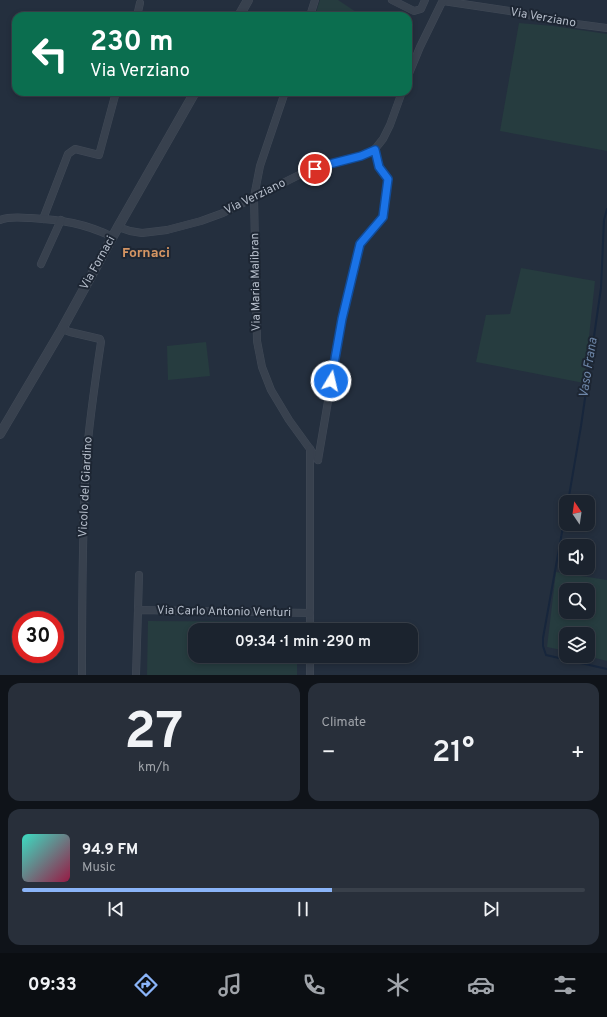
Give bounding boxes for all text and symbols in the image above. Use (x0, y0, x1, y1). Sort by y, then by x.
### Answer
street label: Via Verziano (509, 4, 577, 32)
text: 230 m (90, 25, 173, 61)
icon: left (24, 28, 76, 80)
text: Via Verziano (90, 60, 190, 83)
pin (298, 152, 332, 186)
icon: arrive (304, 158, 326, 180)
street label: Via Verziano (222, 175, 289, 219)
street label: Via Fornaci (77, 233, 119, 293)
street label: Via Maria Malibran (247, 233, 265, 331)
district label: Fornaci (122, 245, 170, 262)
water label: Vaso Frana (576, 336, 602, 399)
position arrow (310, 360, 352, 402)
street label: Vicolo del Giardino (75, 436, 97, 538)
north arrow (559, 495, 595, 531)
map controls (559, 495, 595, 663)
button: sound (559, 539, 595, 575)
button: search (559, 583, 595, 619)
street label: Via Carlo Antonio Venturi (157, 603, 291, 621)
speed limit sign: 30 (12, 611, 64, 663)
button: layers (559, 627, 595, 663)
text: 09:34 · 1 min · 290 m (235, 633, 371, 652)
text: 27 (124, 701, 183, 767)
text: Climate (322, 715, 366, 731)
text: 21° (432, 735, 475, 772)
text: − (322, 740, 336, 767)
text: + (571, 740, 585, 767)
text: km/h (138, 760, 170, 776)
text: 94.9 FM (82, 841, 138, 860)
text: Music (82, 860, 116, 876)
icon: previous (105, 898, 127, 920)
icon: pause (292, 898, 314, 920)
icon: next (480, 898, 502, 920)
icon: directions (132, 971, 160, 999)
icon: music (216, 971, 244, 999)
icon: phone (300, 971, 328, 999)
icon: climate (384, 971, 412, 999)
icon: car (467, 971, 495, 999)
icon: filters (551, 971, 579, 999)
text: 09:33 (28, 974, 77, 997)

